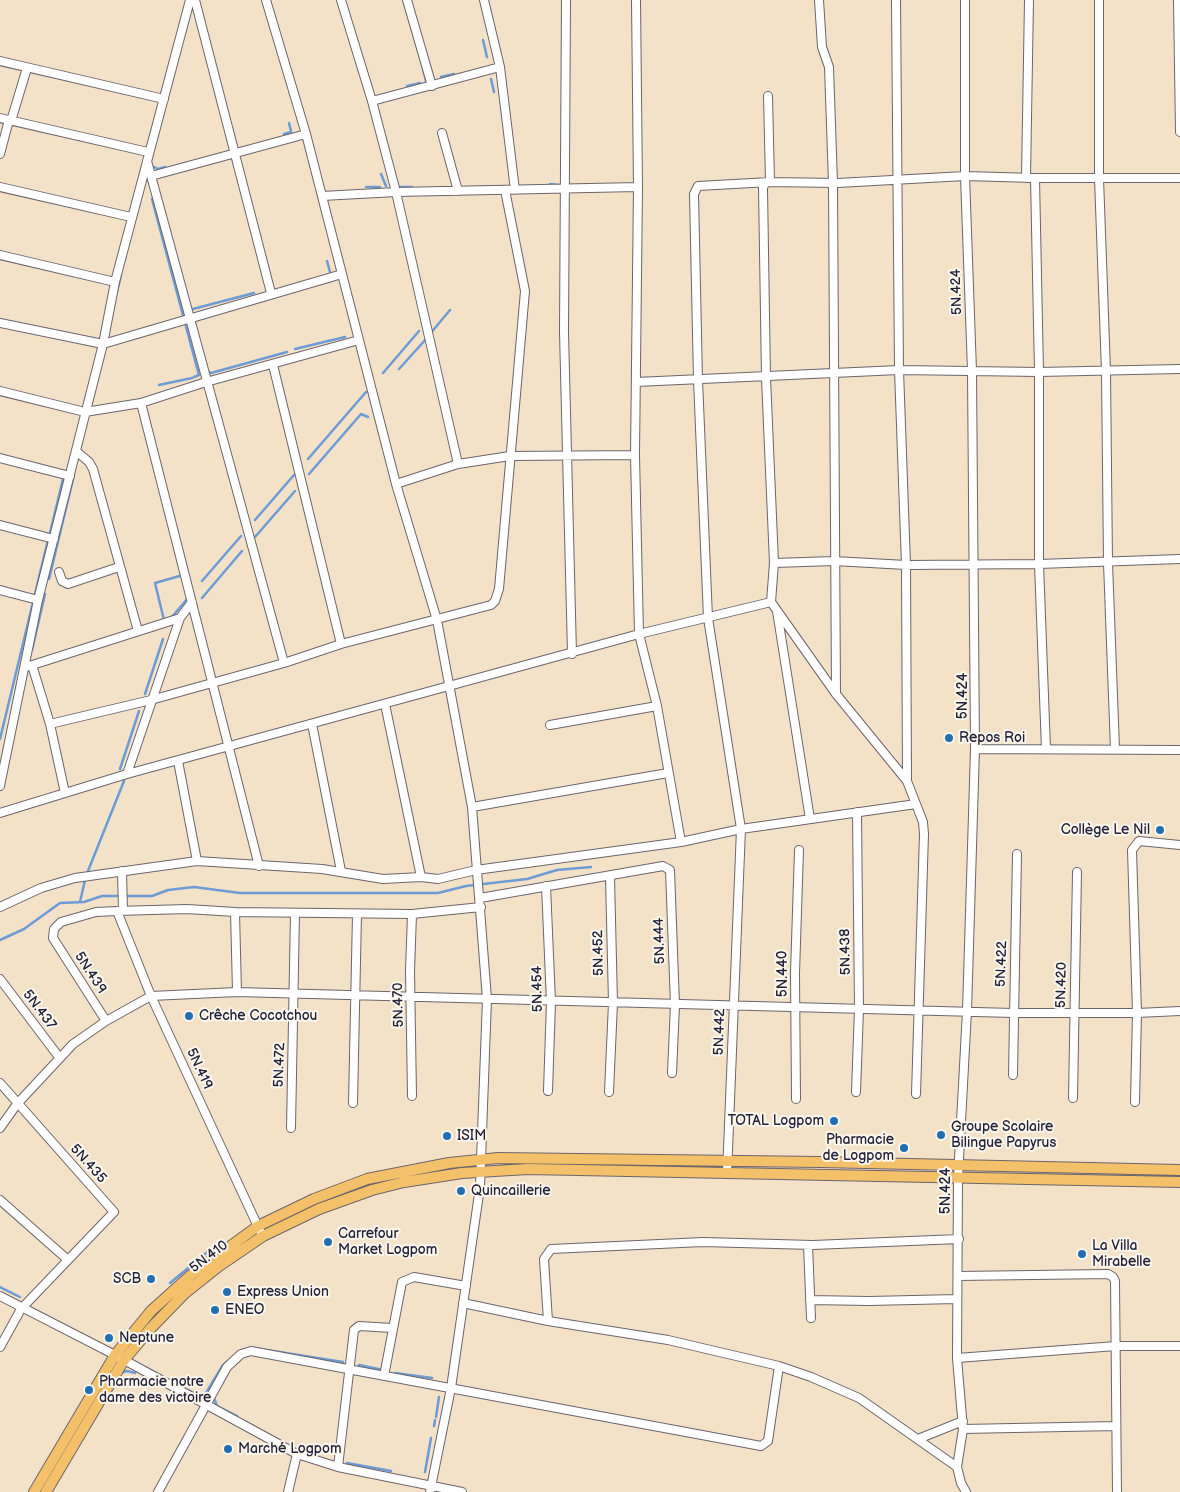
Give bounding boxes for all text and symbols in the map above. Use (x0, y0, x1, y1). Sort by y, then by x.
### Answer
street label: 5N.424 (948, 269, 966, 315)
street label: 5N.424 (955, 673, 971, 719)
place label: Repos Roi (959, 730, 1025, 746)
marker: Repos Roi (943, 732, 955, 744)
place label: Collège Le Nil (1061, 822, 1150, 838)
marker: Collège Le Nil (1154, 824, 1166, 836)
street label: 5N.444 (651, 917, 669, 965)
street label: 5N.438 (837, 929, 855, 975)
street label: 5N.452 (590, 930, 608, 976)
street label: 5N.422 (993, 941, 1011, 987)
street label: 5N.439 (70, 949, 110, 997)
street label: 5N.440 (775, 951, 791, 997)
street label: 5N.420 (1053, 962, 1071, 1008)
street label: 5N.454 (529, 966, 547, 1012)
street label: 5N.470 (390, 982, 408, 1028)
street label: 5N.437 (19, 987, 59, 1033)
place label: Crêche Cocotchou (199, 1008, 317, 1024)
street label: 5N.442 (711, 1008, 729, 1056)
marker: Crêche Cocotchou (183, 1010, 195, 1022)
street label: 5N.472 (271, 1042, 289, 1088)
street label: 5N.419 (182, 1046, 216, 1092)
place label: TOTAL Logpom (728, 1113, 824, 1129)
marker: TOTAL Logpom (828, 1115, 840, 1127)
place label: Groupe Scolaire Bilingue Papyrus (951, 1119, 1056, 1152)
place label: ISIM (457, 1128, 486, 1144)
marker: Groupe Scolaire Bilingue Papyrus (935, 1129, 947, 1141)
marker: ISIM (441, 1130, 453, 1142)
place label: Pharmacie de Logpom (823, 1132, 894, 1164)
street label: 5N.435 (66, 1141, 110, 1187)
marker: Pharmacie de Logpom (898, 1142, 910, 1154)
street label: 5N.424 (938, 1168, 954, 1214)
place label: Quincaillerie (471, 1183, 551, 1199)
marker: Quincaillerie (455, 1185, 467, 1197)
place label: Carrefour Market Logpom (338, 1226, 437, 1258)
marker: Carrefour Market Logpom (322, 1236, 334, 1248)
street label: 5N.410 (187, 1237, 231, 1277)
place label: La Villa Mirabelle (1092, 1238, 1151, 1270)
marker: La Villa Mirabelle (1076, 1248, 1088, 1260)
place label: SCB (113, 1271, 141, 1287)
marker: SCB (145, 1273, 157, 1285)
place label: Express Union (237, 1284, 329, 1300)
marker: Express Union (221, 1286, 233, 1298)
place label: ENEO (225, 1302, 264, 1318)
marker: ENEO (209, 1304, 221, 1316)
place label: Neptune (119, 1330, 174, 1346)
marker: Neptune (103, 1332, 115, 1344)
place label: Pharmacie notre dame des victoire (99, 1374, 211, 1406)
marker: Pharmacie notre dame des victoire (83, 1384, 95, 1396)
place label: Marché Logpom (238, 1441, 341, 1457)
marker: Marché Logpom (222, 1443, 234, 1455)

